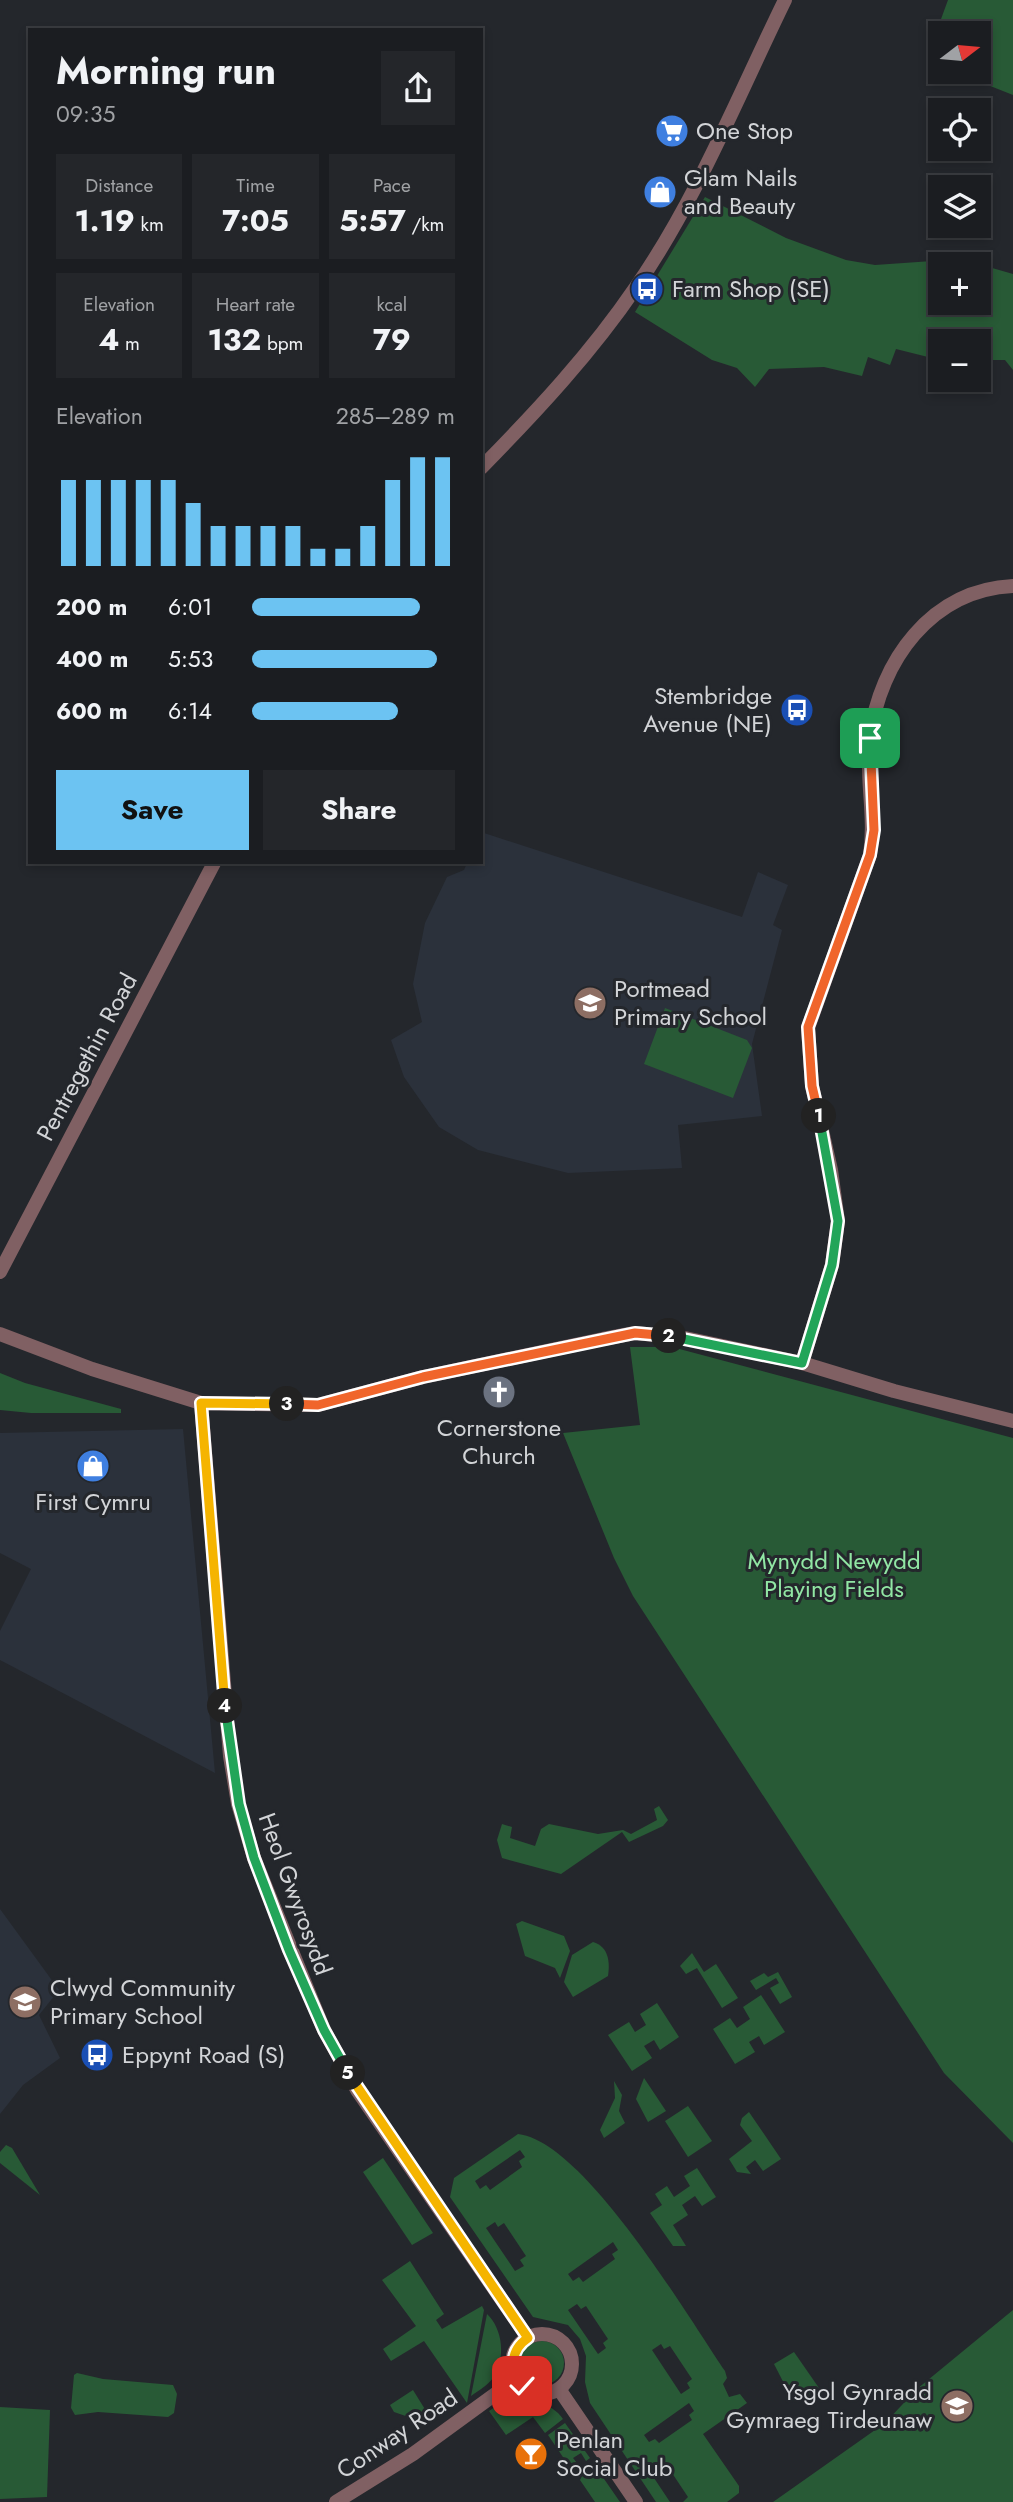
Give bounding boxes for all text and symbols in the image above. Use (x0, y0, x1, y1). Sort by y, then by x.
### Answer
north arrow (928, 21, 990, 84)
map controls (928, 21, 991, 392)
text: Morning run (56, 43, 276, 98)
button: share (381, 51, 455, 125)
text: 09:35 (56, 97, 115, 131)
button: locate (928, 98, 991, 161)
supermarket icon: One Stop (653, 112, 691, 150)
place label: One Stop (696, 113, 793, 148)
place label: Glam Nails and Beauty (684, 160, 797, 223)
text: Distance (85, 172, 153, 199)
text: Time (236, 172, 275, 199)
text: Pace (373, 172, 411, 199)
shop icon: Glam Nails and Beauty (641, 173, 679, 211)
button: layers (928, 175, 991, 238)
text: 1.19 (75, 199, 135, 242)
text: 7:05 (222, 199, 289, 242)
text: 5:57 (339, 199, 406, 242)
text: km (135, 211, 164, 238)
text: /km (406, 211, 444, 238)
button: + (928, 252, 991, 315)
bus stop icon: Farm Shop (SE) (628, 270, 666, 308)
place label: Farm Shop (SE) (672, 271, 830, 306)
text: Elevation (83, 291, 155, 318)
text: Heart rate (216, 291, 295, 318)
text: kcal (376, 291, 407, 318)
text: 4 (98, 318, 119, 361)
text: 132 (208, 318, 261, 361)
text: 79 (373, 318, 411, 361)
button: − (928, 329, 991, 392)
text: m (119, 330, 140, 357)
text: bpm (261, 330, 303, 357)
text: Elevation (56, 399, 143, 433)
text: 285–289 m (336, 399, 455, 433)
text: 200 m (56, 590, 127, 624)
text: 6:01 (168, 590, 212, 624)
text: 400 m (56, 642, 128, 676)
text: 5:53 (168, 642, 213, 676)
place label: Stembridge Avenue (NE) (643, 678, 772, 741)
bus stop icon: Stembridge Avenue (NE) (778, 691, 816, 729)
text: 600 m (56, 694, 128, 728)
text: 6:14 (168, 694, 212, 728)
pin (840, 708, 900, 768)
icon: arrive (851, 719, 889, 757)
button: Save (56, 770, 249, 850)
button: Share (263, 770, 455, 850)
street label: Pentregethin Road (28, 967, 146, 1147)
place label: Portmead Primary School (614, 971, 767, 1034)
school or university icon: Portmead Primary School (571, 984, 609, 1022)
pin: 1 (802, 1098, 836, 1134)
text: 1 (814, 1102, 823, 1129)
pin: 2 (652, 1318, 686, 1354)
text: 2 (662, 1322, 675, 1349)
church icon: Cornerstone Church (480, 1373, 518, 1411)
pin: 3 (270, 1386, 304, 1422)
text: 3 (281, 1390, 292, 1417)
place label: Cornerstone Church (437, 1410, 561, 1473)
shop icon: First Cymru (74, 1447, 112, 1485)
place label: First Cymru (35, 1484, 151, 1519)
park label: Mynydd Newydd Playing Fields (747, 1543, 921, 1606)
pin: 4 (208, 1688, 243, 1724)
text: 4 (218, 1692, 231, 1719)
street label: Heol Gwyrosydd (250, 1808, 341, 1980)
place label: Clwyd Community Primary School (50, 1970, 236, 2033)
school or university icon: Clwyd Community Primary School (6, 1983, 44, 2021)
bus stop icon: Eppynt Road (S) (78, 2036, 116, 2074)
place label: Eppynt Road (S) (122, 2037, 285, 2072)
pin: 5 (330, 2056, 366, 2090)
text: 5 (341, 2059, 354, 2086)
pin (492, 2356, 552, 2416)
icon: check (503, 2367, 541, 2405)
place label: Ysgol Gynradd Gymraeg Tirdeunaw (726, 2374, 933, 2437)
street label: Conway Road (329, 2380, 464, 2487)
school or university icon: Ysgol Gynradd Gymraeg Tirdeunaw (938, 2387, 976, 2425)
place label: Penlan Social Club (556, 2422, 672, 2485)
bar icon: Penlan Social Club (512, 2435, 550, 2473)

